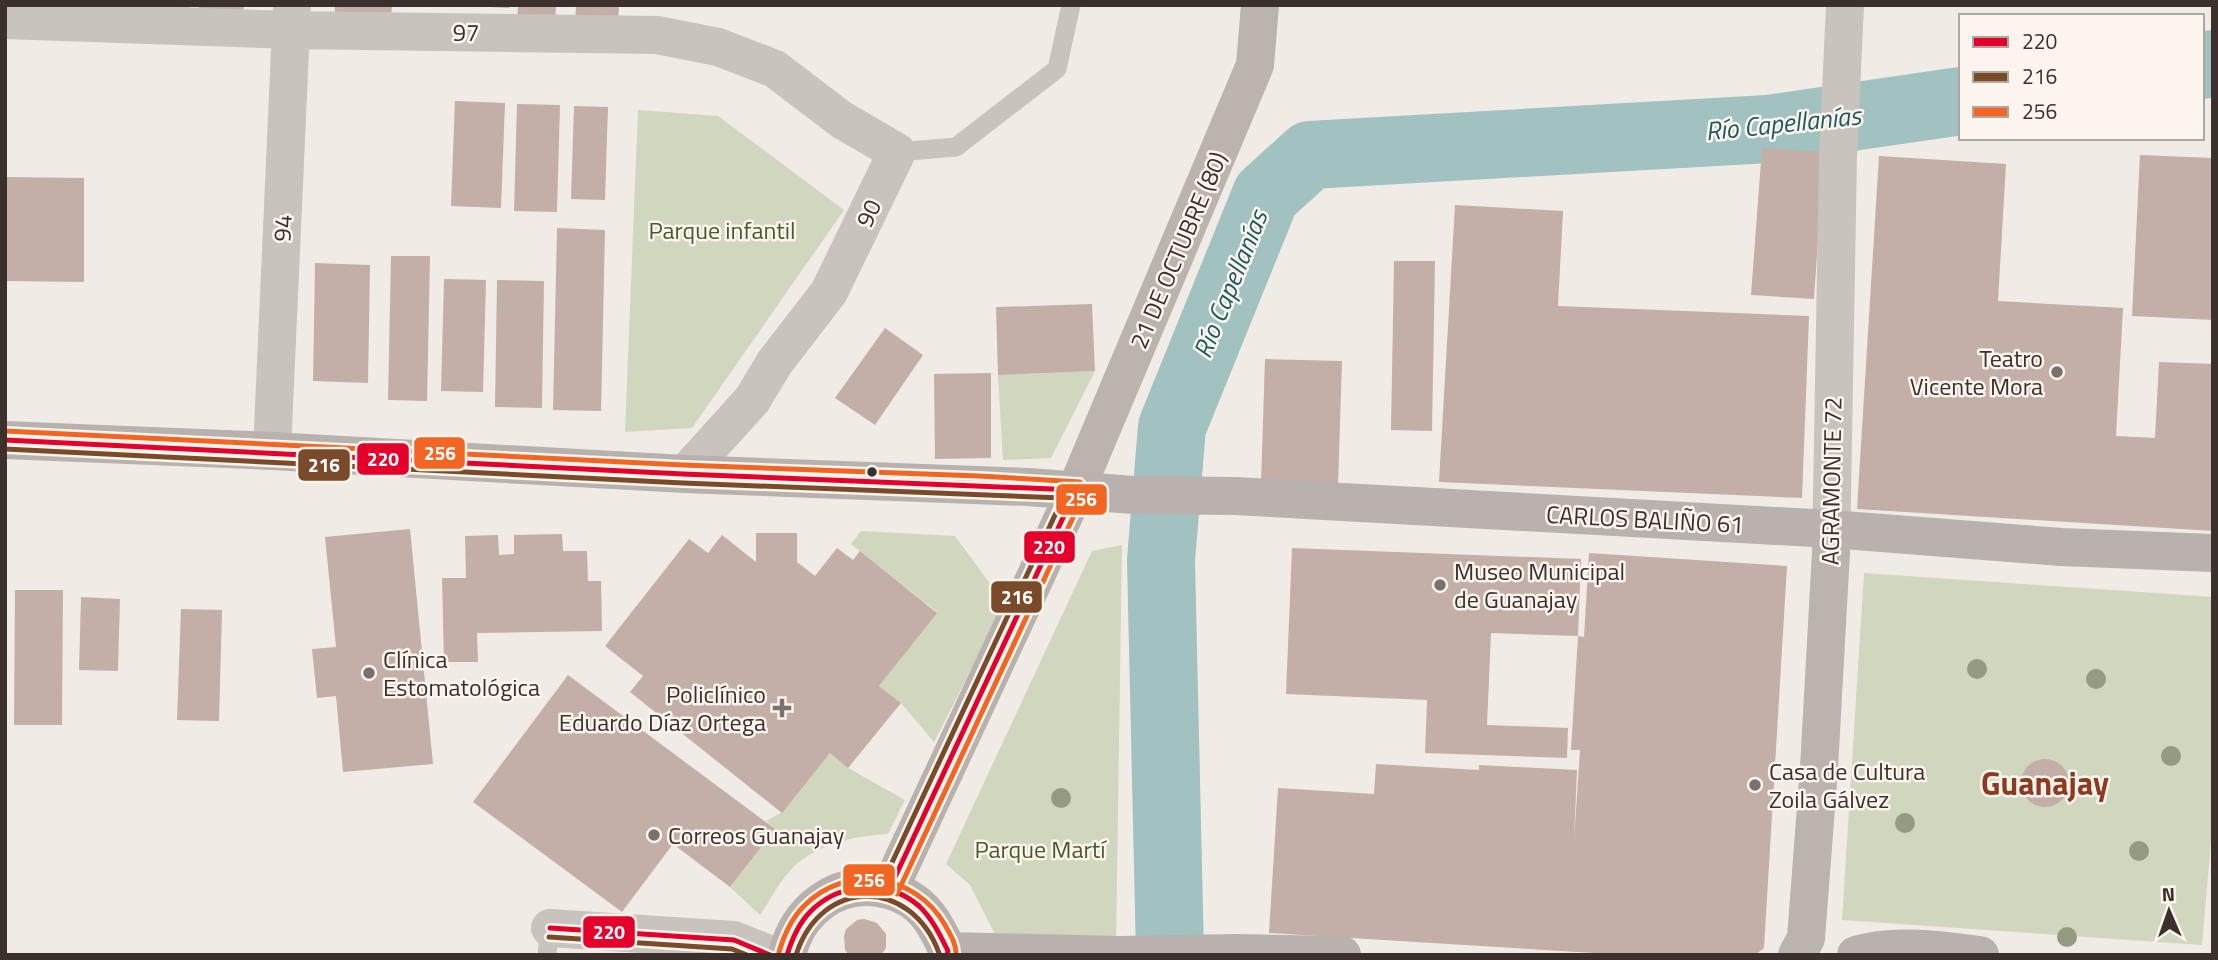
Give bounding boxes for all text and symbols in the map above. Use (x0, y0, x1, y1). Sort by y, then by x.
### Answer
street label: 97 (452, 14, 480, 50)
legend (1959, 14, 2204, 140)
text: 220 (2022, 25, 2057, 57)
text: 216 (2022, 60, 2057, 92)
water label: Río Capellanías (1703, 95, 1864, 151)
text: 256 (2022, 95, 2057, 127)
street label: 21 DE OCTUBRE (80) (1120, 146, 1236, 354)
street label: 90 (846, 193, 890, 233)
water label: Río Capellanías (1183, 203, 1278, 364)
park label: Parque infantil (648, 212, 796, 248)
street label: 94 (263, 214, 301, 242)
place label: Teatro Vicente Mora (1910, 340, 2043, 404)
marker: Teatro Vicente Mora (2049, 364, 2065, 380)
street label: AGRAMONTE 72 (1812, 397, 1850, 565)
line badge: 256 (413, 436, 466, 470)
text: 256 (424, 438, 456, 467)
line badge: 220 (356, 442, 410, 476)
text: 220 (367, 444, 399, 473)
line badge: 216 (297, 448, 351, 482)
text: 216 (308, 450, 340, 479)
unlabelled marker (865, 465, 879, 479)
line badge: 256 (1055, 483, 1108, 516)
text: 256 (1065, 484, 1097, 513)
street label: CARLOS BALIÑO 61 (1545, 496, 1745, 542)
line badge: 220 (1023, 530, 1076, 564)
text: 220 (1033, 532, 1065, 561)
place label: Museo Municipal de Guanajay (1454, 553, 1625, 617)
marker: Museo Municipal de Guanajay (1432, 577, 1448, 593)
line badge: 216 (990, 580, 1043, 614)
text: 216 (1001, 582, 1033, 611)
place label: Clínica Estomatológica (383, 641, 540, 705)
marker: Clínica Estomatológica (361, 665, 377, 681)
place label: Policlínico Eduardo Díaz Ortega (559, 676, 766, 740)
marker: Policlínico Eduardo Díaz Ortega (772, 698, 792, 718)
place label: Casa de Cultura Zoila Gálvez (1769, 753, 1925, 817)
district label: Guanajay (1981, 759, 2109, 807)
marker: Casa de Cultura Zoila Gálvez (1747, 777, 1763, 793)
place label: Correos Guanajay (668, 817, 845, 853)
marker: Correos Guanajay (646, 827, 662, 843)
park label: Parque Martí (974, 831, 1107, 867)
line badge: 256 (842, 863, 896, 897)
text: 256 (853, 865, 885, 894)
north arrow (2134, 876, 2204, 946)
text: N (2161, 879, 2175, 908)
line badge: 220 (582, 915, 636, 949)
text: 220 (593, 917, 625, 946)

